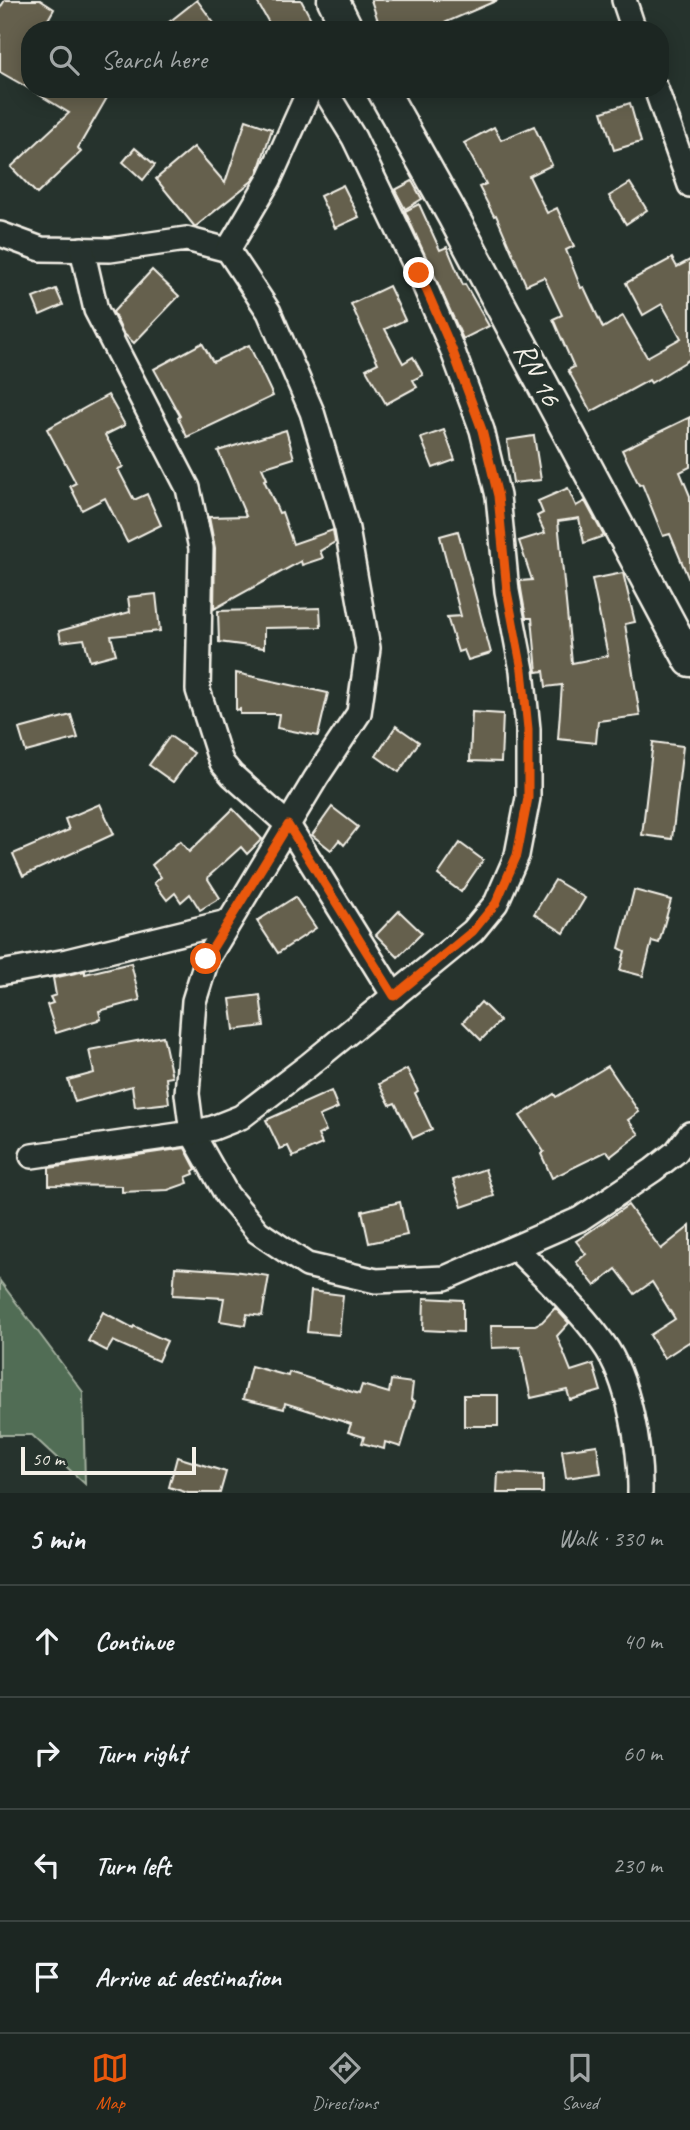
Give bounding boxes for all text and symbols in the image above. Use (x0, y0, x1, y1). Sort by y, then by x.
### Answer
search box (21, 21, 669, 98)
icon: search (45, 41, 83, 79)
text: Search here (101, 43, 207, 76)
route end (403, 257, 434, 288)
street label: RN 16 (505, 335, 571, 414)
route start (190, 943, 221, 974)
scale bar (21, 1444, 196, 1476)
text: 50 m (32, 1447, 64, 1471)
text: 5 min (28, 1520, 85, 1558)
text: Walk · 330 m (558, 1524, 662, 1553)
icon: ahead (28, 1622, 66, 1660)
text: Continue (95, 1625, 173, 1658)
text: 40 m (623, 1627, 662, 1656)
icon: right (28, 1734, 66, 1772)
text: Turn right (95, 1737, 186, 1770)
text: 60 m (623, 1739, 662, 1768)
icon: left (28, 1846, 66, 1884)
text: Turn left (95, 1849, 170, 1882)
text: 230 m (613, 1851, 662, 1880)
icon: arrive (28, 1958, 66, 1996)
text: Arrive at destination (95, 1961, 281, 1994)
tab: Map (91, 2049, 129, 2115)
tab: Directions (312, 2049, 378, 2115)
tab: Saved (561, 2049, 599, 2115)

